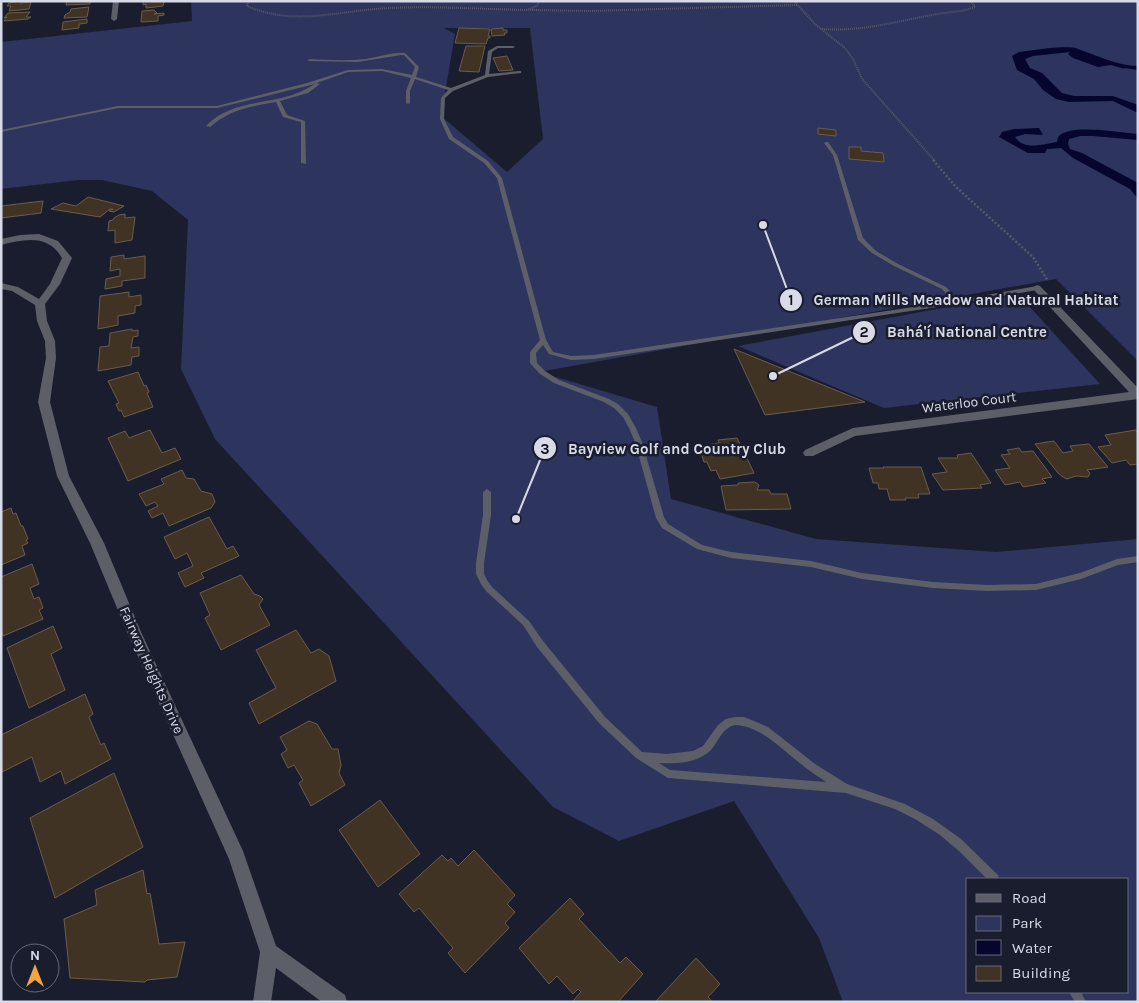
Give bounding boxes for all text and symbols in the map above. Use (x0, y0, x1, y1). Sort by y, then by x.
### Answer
callout: German Mills Meadow and Natural Habitat (778, 285, 1128, 315)
text: 1 (788, 291, 794, 309)
text: German Mills Meadow and Natural Habitat (814, 291, 1118, 309)
callout: Bahá'í National Centre (852, 317, 1057, 347)
text: 2 (859, 323, 869, 341)
text: Bahá'í National Centre (887, 323, 1047, 341)
street label: Waterloo Court (921, 388, 1017, 417)
callout: Bayview Golf and Country Club (533, 433, 796, 463)
text: 3 (540, 440, 550, 458)
text: Bayview Golf and Country Club (568, 440, 786, 458)
street label: Fairway Heights Drive (116, 604, 187, 736)
legend (966, 878, 1129, 993)
text: Road (1012, 889, 1047, 907)
text: Park (1012, 914, 1042, 932)
text: Water (1012, 939, 1053, 957)
north arrow (10, 943, 60, 993)
text: N (30, 947, 40, 964)
text: Building (1012, 964, 1070, 982)

